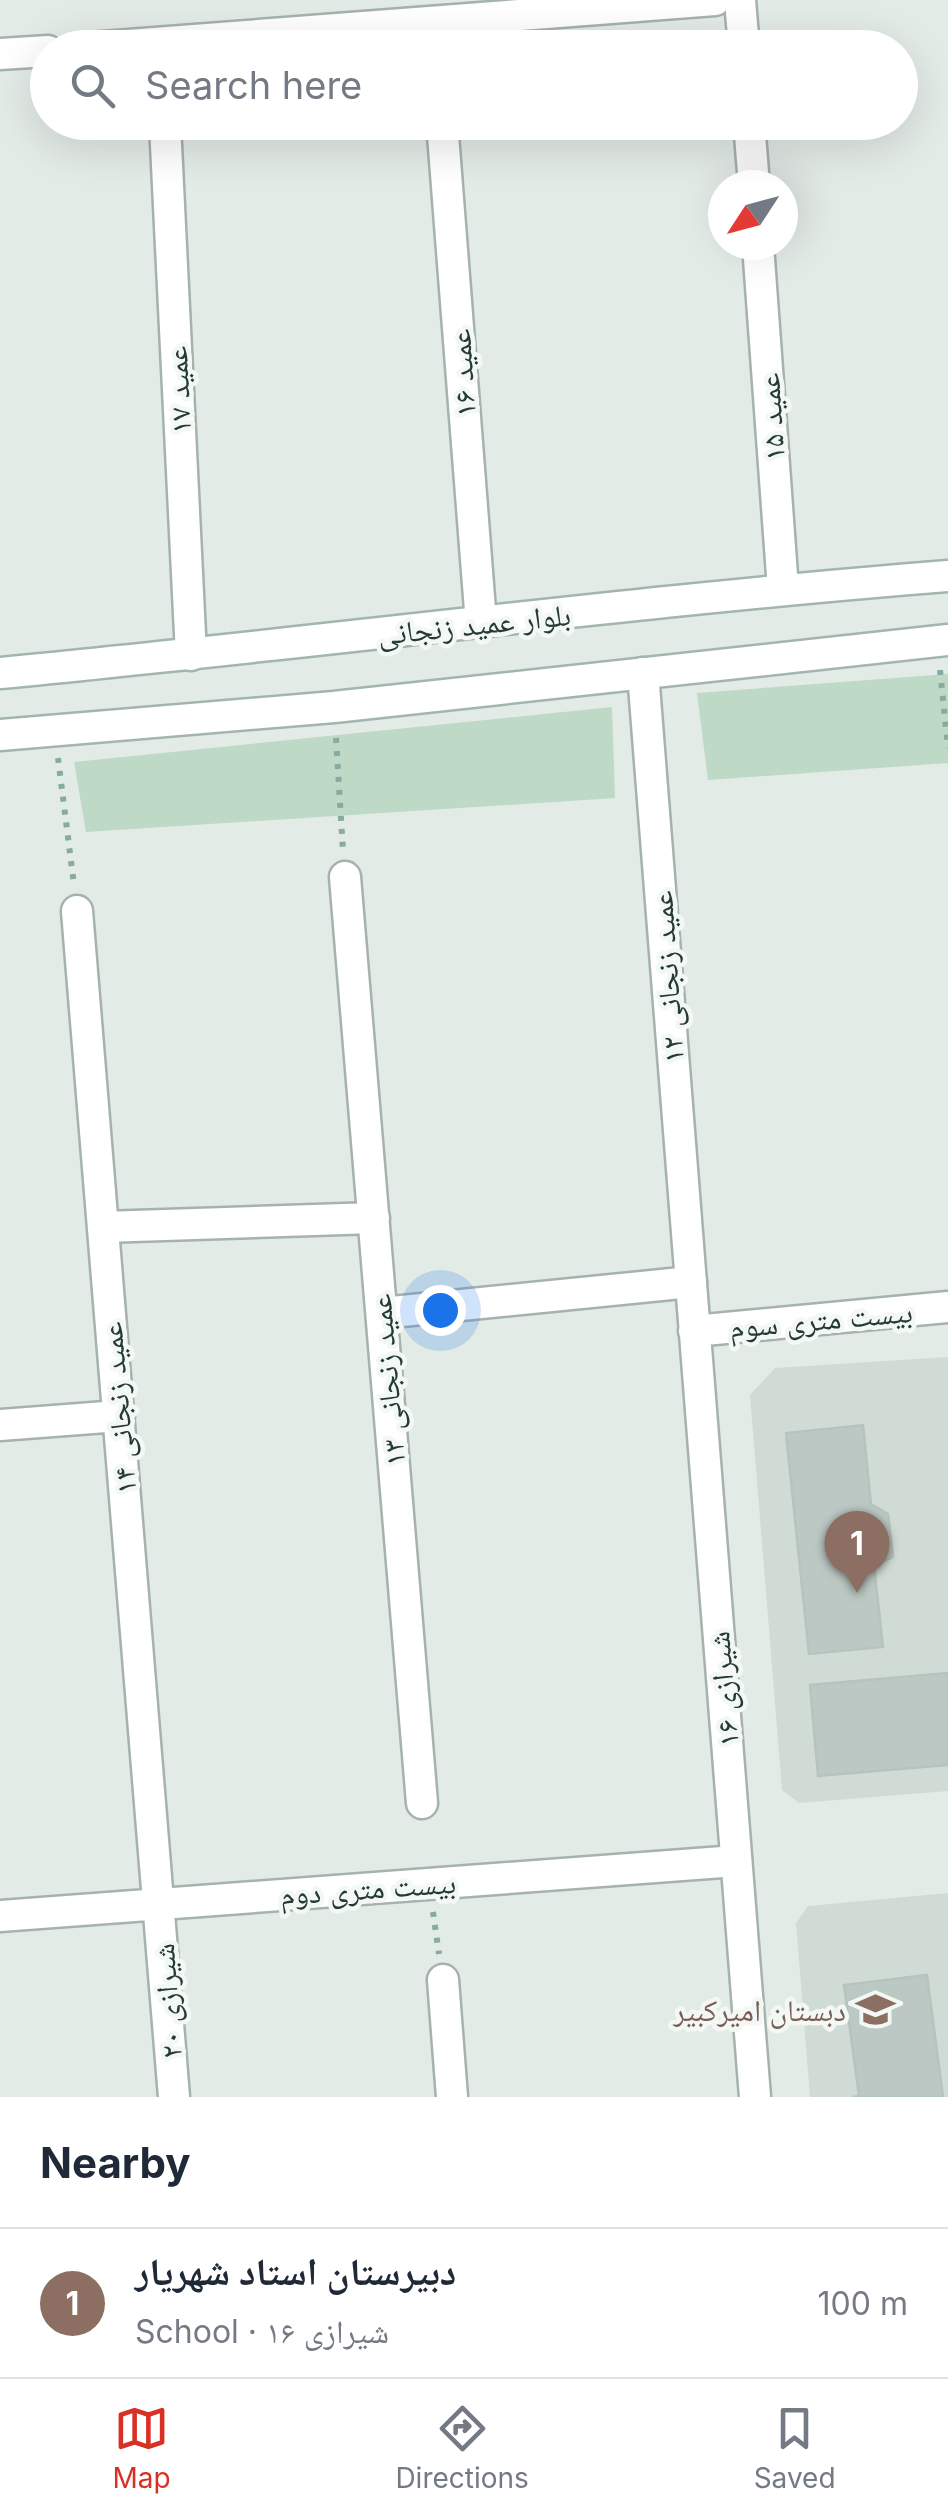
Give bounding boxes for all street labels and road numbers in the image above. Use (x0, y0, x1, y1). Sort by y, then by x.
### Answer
street label: عمید ۱۶ (441, 328, 483, 418)
street label: عمید ۱۷ (158, 345, 198, 435)
street label: عمید ۱۵ (750, 372, 792, 462)
street label: بلوار عمید زنجانی (376, 596, 572, 653)
street label: عمید زنجانی ۱۲ (643, 890, 692, 1064)
street label: عمید زنجانی ۱۳ (362, 1292, 413, 1468)
street label: بیست متری سوم (728, 1293, 914, 1347)
street label: عمید زنجانی ۱۴ (93, 1320, 144, 1496)
street label: شیرازی ۱۶ (700, 1630, 747, 1748)
street label: بیست متری دوم (279, 1864, 457, 1914)
street label: شیرازی ۲۰ (145, 1942, 190, 2060)

